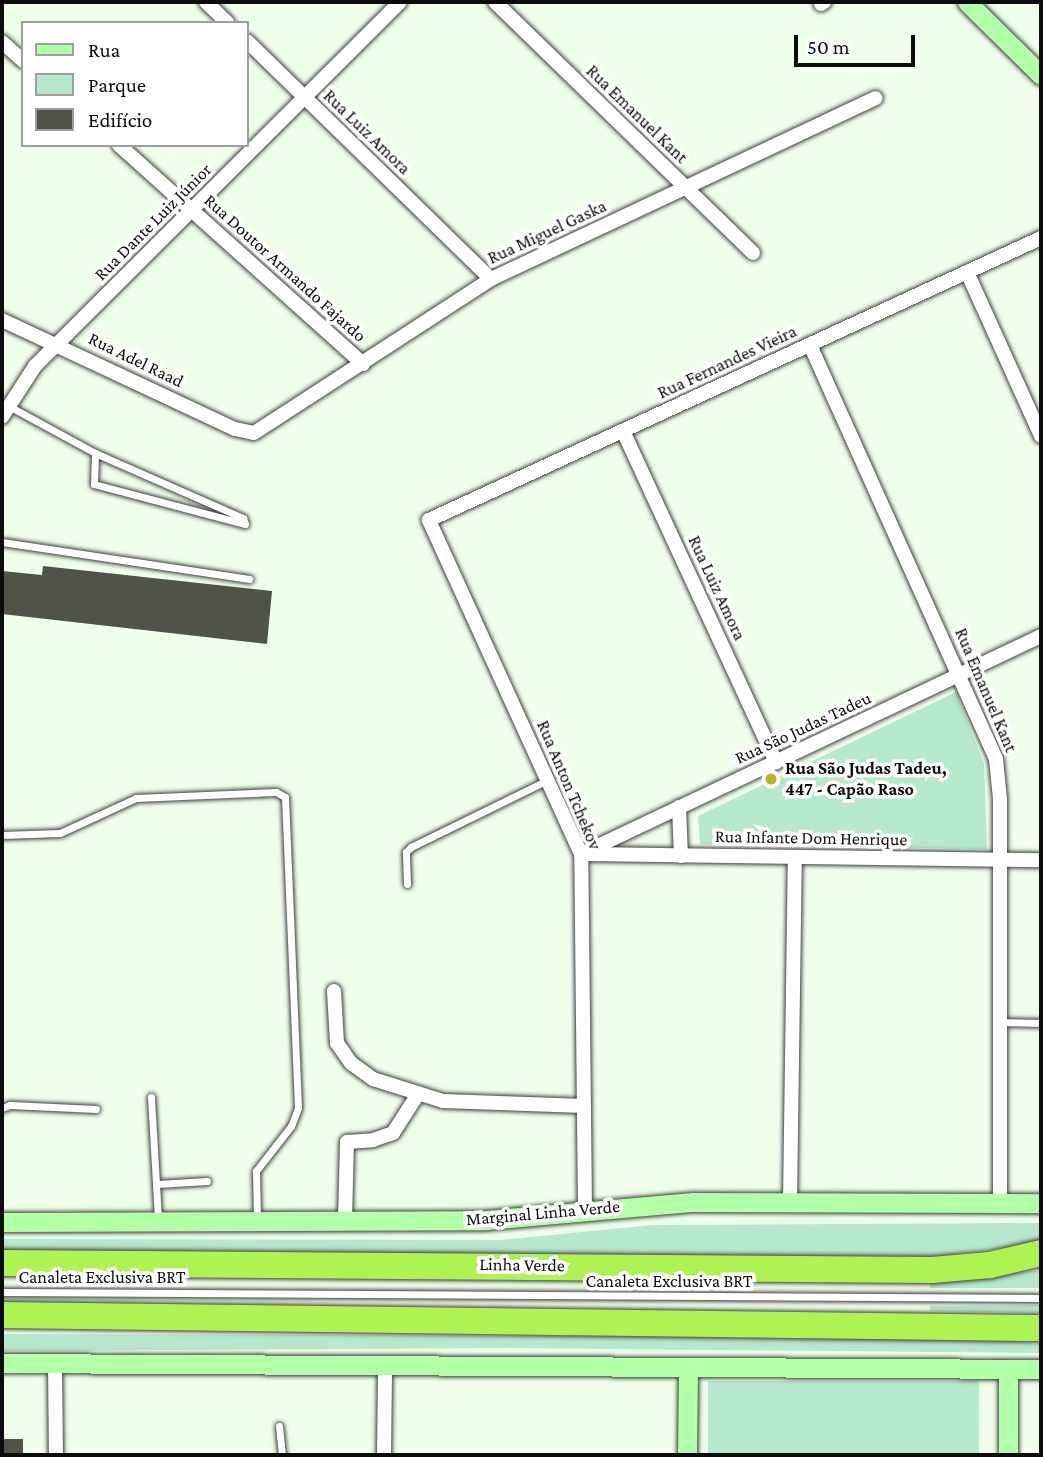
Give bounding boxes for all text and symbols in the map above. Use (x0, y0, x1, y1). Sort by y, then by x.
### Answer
legend (21, 21, 248, 147)
scale bar (798, 21, 919, 65)
text: 50 m (807, 35, 850, 59)
text: Rua (88, 38, 120, 62)
street label: Rua Emanuel Kant (582, 60, 692, 168)
text: Parque (88, 73, 146, 97)
street label: Rua Luiz Amora (319, 85, 415, 179)
text: Edifício (88, 108, 152, 132)
street label: Rua Dante Luiz Júnior (90, 159, 216, 285)
street label: Rua Doutor Armando Fajardo (199, 189, 371, 347)
street label: Rua Miguel Gaska (484, 195, 610, 269)
street label: Rua Fernandes Vieira (654, 320, 800, 404)
street label: Rua Adel Raad (85, 328, 187, 392)
street label: Rua Luiz Amora (683, 532, 751, 644)
street label: Rua Emanuel Kant (950, 625, 1022, 755)
street label: Rua São Judas Tadeu (732, 687, 874, 769)
street label: Rua Anton Tchekov (532, 717, 606, 853)
place label: Rua São Judas Tadeu, 447 - Capão Raso (785, 758, 947, 800)
marker: Rua São Judas Tadeu, 447 - Capão Raso (763, 771, 779, 787)
street label: Rua Infante Dom Henrique (715, 826, 907, 850)
street label: Marginal Linha Verde (465, 1196, 621, 1230)
street label: Linha Verde (479, 1253, 565, 1277)
street label: Canaleta Exclusiva BRT (18, 1266, 186, 1288)
street label: Canaleta Exclusiva BRT (585, 1270, 753, 1292)

